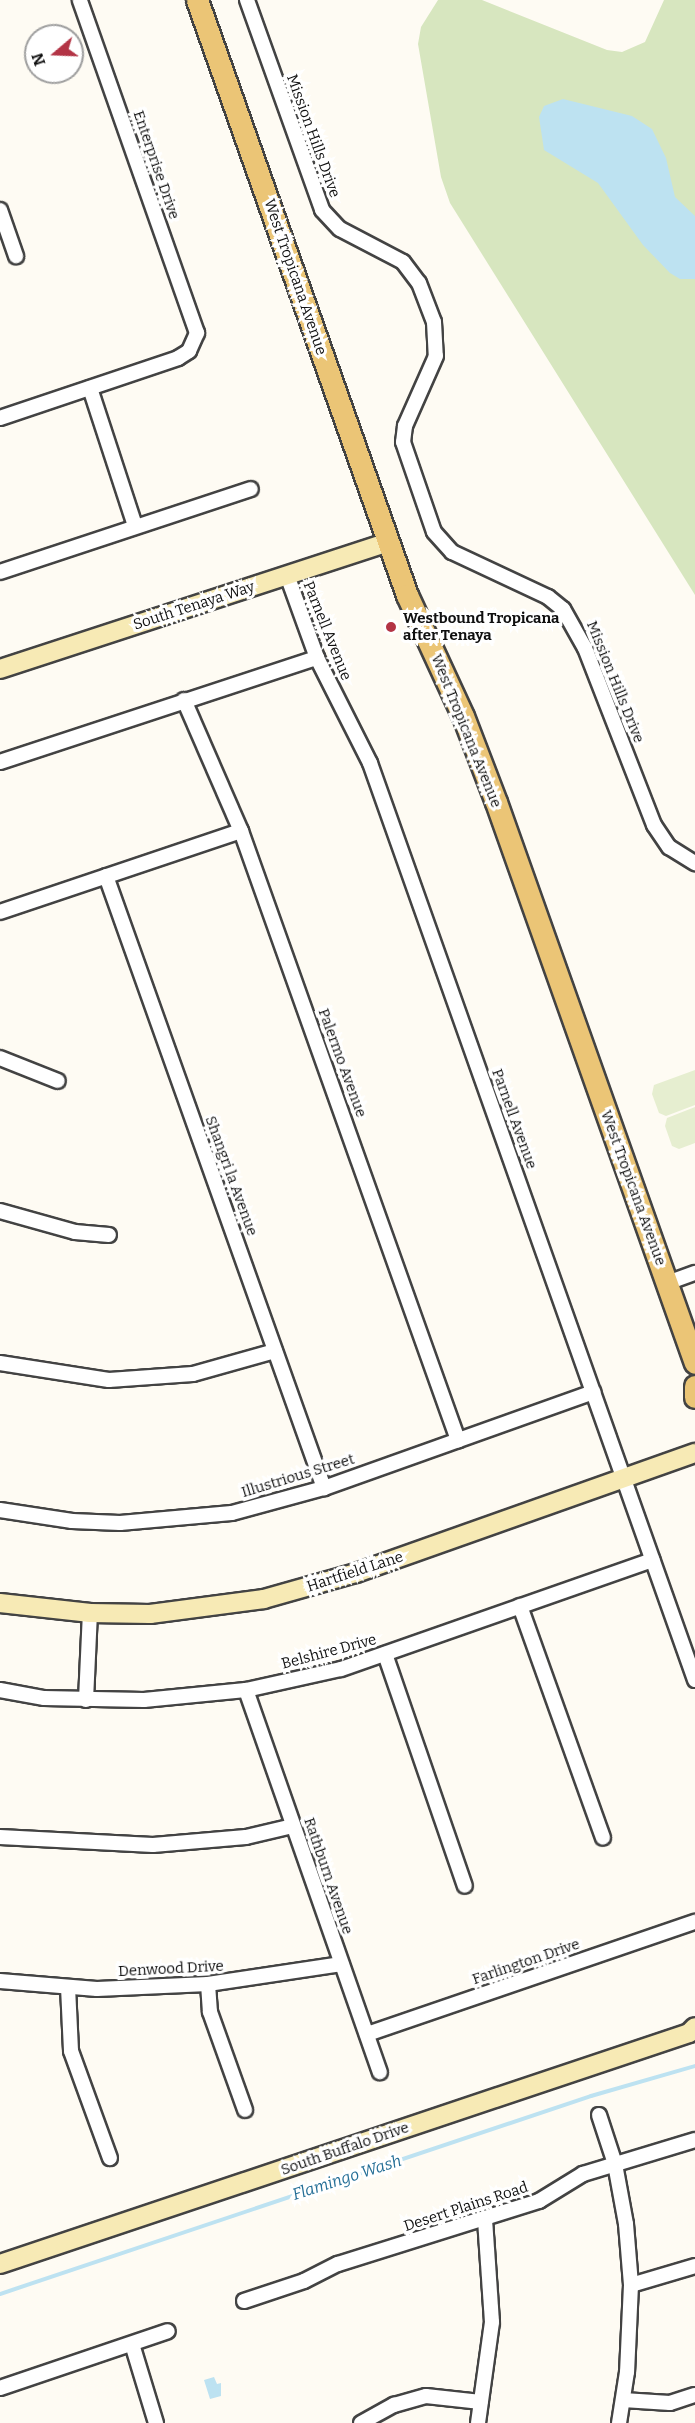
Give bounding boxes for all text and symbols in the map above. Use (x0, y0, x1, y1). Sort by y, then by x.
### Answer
north arrow (24, 24, 84, 84)
text: N (27, 50, 49, 68)
street label: Mission Hills Drive (282, 72, 344, 200)
street label: Enterprise Drive (129, 108, 183, 222)
street label: West Tropicana Avenue (260, 197, 330, 357)
street label: South Tenaya Way (131, 578, 257, 634)
street label: Parnell Avenue (299, 579, 355, 683)
place label: Westbound Tropicana after Tenaya (403, 609, 560, 644)
street label: Mission Hills Drive (582, 618, 648, 746)
marker: Westbound Tropicana after Tenaya (384, 620, 398, 634)
street label: West Tropicana Avenue (427, 652, 505, 810)
street label: Palermo Avenue (314, 1006, 370, 1120)
street label: Parnell Avenue (488, 1066, 540, 1172)
street label: West Tropicana Avenue (597, 1108, 669, 1268)
street label: Shangri la Avenue (201, 1114, 261, 1238)
street label: Illustrious Street (239, 1450, 357, 1502)
street label: Hartfield Lane (305, 1548, 405, 1596)
street label: Belshire Drive (280, 1631, 378, 1673)
street label: Rathburn Avenue (300, 1815, 356, 1937)
street label: Farlington Drive (470, 1935, 582, 1989)
street label: Denwood Drive (118, 1957, 224, 1981)
street label: South Buffalo Drive (279, 2119, 411, 2179)
water label: Flamingo Wash (290, 2151, 404, 2205)
street label: Desert Plains Road (402, 2178, 530, 2236)

